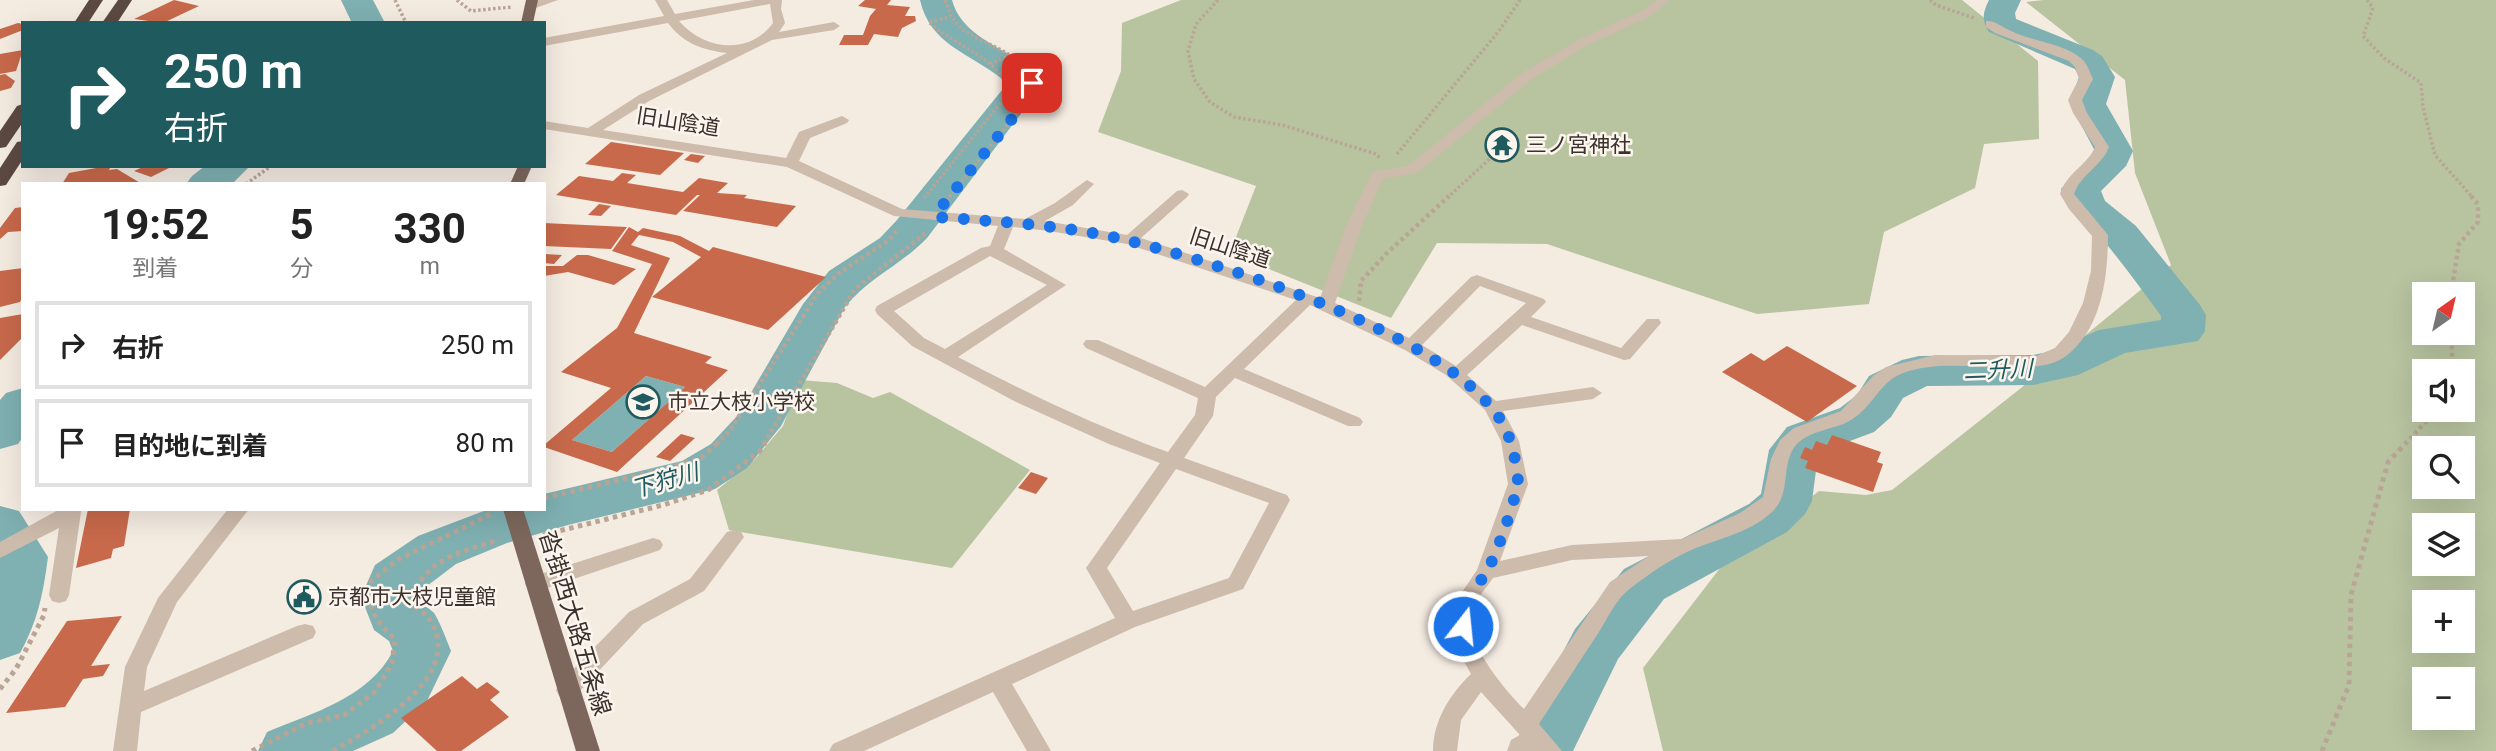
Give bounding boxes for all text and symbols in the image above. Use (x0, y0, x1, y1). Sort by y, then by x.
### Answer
text: 250 m (164, 43, 303, 100)
icon: right (49, 49, 140, 140)
pin (1002, 53, 1062, 113)
icon: arrive (1013, 64, 1051, 102)
street label: 旧山陰道 (635, 104, 721, 140)
text: 右折 (164, 109, 228, 147)
temple icon: 三ノ宮神社 (1483, 126, 1521, 164)
place label: 三ノ宮神社 (1526, 133, 1631, 157)
text: 19:52 (101, 200, 209, 249)
text: 5 (289, 200, 314, 249)
text: 330 (394, 204, 466, 253)
street label: 旧山陰道 (1186, 224, 1274, 272)
text: m (420, 253, 440, 280)
text: 到着 (132, 255, 178, 282)
text: 分 (290, 255, 313, 282)
north arrow (2412, 282, 2474, 345)
map controls (2412, 282, 2475, 730)
icon: right (53, 326, 91, 364)
text: 250 m (441, 330, 514, 360)
text: 右折 (112, 333, 164, 363)
water label: 二升川 (1963, 355, 2036, 385)
button: sound (2412, 359, 2475, 422)
school or university icon: 市立大枝小学校 (624, 383, 662, 421)
place label: 市立大枝小学校 (668, 390, 815, 414)
icon: arrive (53, 424, 91, 462)
text: 80 m (456, 428, 514, 458)
text: 目的地に到着 (112, 431, 268, 461)
button: search (2412, 436, 2475, 499)
water label: 下狩川 (628, 458, 705, 503)
button: layers (2412, 513, 2475, 576)
street label: 沓掛西大路五条線 (534, 527, 616, 719)
public building icon: 京都市大枝児童館 (285, 578, 323, 616)
place label: 京都市大枝児童館 (328, 585, 496, 609)
position arrow (1426, 589, 1500, 663)
button: + (2412, 590, 2475, 653)
button: − (2412, 667, 2475, 730)

